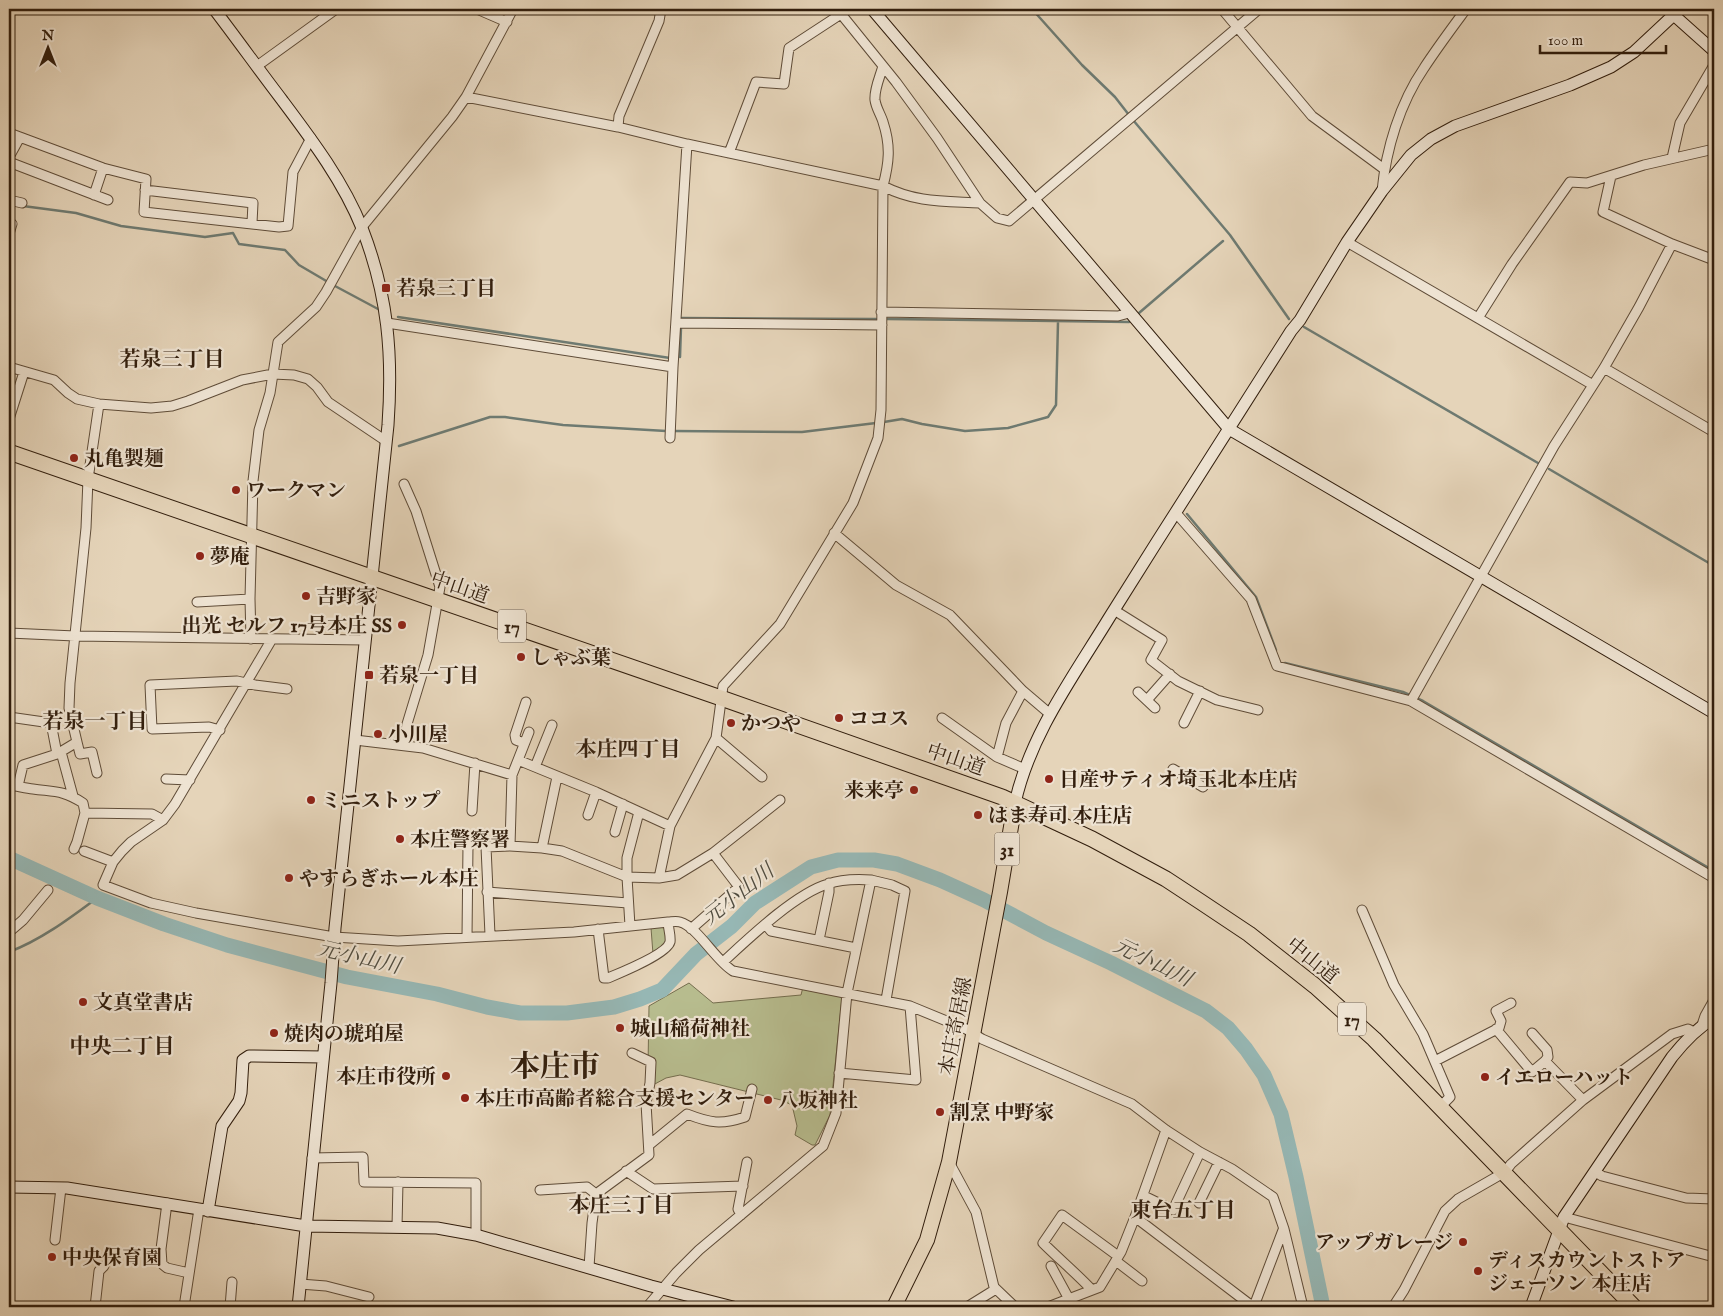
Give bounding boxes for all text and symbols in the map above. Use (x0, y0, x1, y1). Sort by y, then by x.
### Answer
north arrow (22, 22, 72, 72)
scale bar (1540, 22, 1667, 54)
text: N (41, 27, 54, 45)
text: 100 m (1548, 31, 1584, 50)
place label: 若泉三丁目 (396, 277, 496, 302)
marker: 若泉三丁目 (380, 282, 392, 294)
district label: 若泉三丁目 (120, 347, 225, 374)
place label: 丸亀製麺 (84, 447, 164, 472)
marker: 丸亀製麺 (68, 452, 80, 464)
place label: ワークマン (246, 479, 346, 504)
marker: ワークマン (230, 484, 242, 496)
place label: 夢庵 (210, 545, 250, 570)
marker: 夢庵 (194, 550, 206, 562)
street label: 中山道 (427, 567, 492, 610)
place label: 吉野家 (316, 585, 376, 610)
marker: 吉野家 (300, 590, 312, 602)
road number: 17 (498, 610, 526, 642)
place label: 出光 セルフ 17号本庄 SS (182, 614, 392, 639)
marker: 出光 セルフ 17号本庄 SS (396, 619, 408, 631)
place label: しゃぶ葉 (531, 646, 611, 671)
marker: しゃぶ葉 (515, 651, 527, 663)
place label: 若泉一丁目 (379, 664, 479, 689)
marker: 若泉一丁目 (363, 669, 375, 681)
place label: ココス (849, 707, 909, 732)
district label: 若泉一丁目 (43, 709, 148, 736)
place label: かつや (741, 712, 801, 737)
marker: ココス (833, 712, 845, 724)
marker: かつや (725, 717, 737, 729)
place label: 小川屋 (388, 723, 448, 748)
marker: 小川屋 (372, 728, 384, 740)
district label: 本庄四丁目 (576, 737, 681, 764)
street label: 中山道 (923, 739, 988, 782)
place label: 日産サティオ埼玉北本庄店 (1059, 768, 1297, 793)
marker: 日産サティオ埼玉北本庄店 (1043, 773, 1055, 785)
place label: 来来亭 (844, 779, 904, 804)
marker: 来来亭 (908, 784, 920, 796)
place label: ミニストップ (321, 789, 440, 814)
marker: ミニストップ (305, 794, 317, 806)
place label: はま寿司 本庄店 (988, 804, 1132, 829)
marker: はま寿司 本庄店 (972, 809, 984, 821)
place label: 本庄警察署 (410, 828, 510, 853)
road number: 31 (994, 832, 1020, 866)
marker: 本庄警察署 (394, 833, 406, 845)
water label: 元小山川 (698, 857, 782, 932)
place label: やすらぎホール本庄 (299, 867, 479, 892)
marker: やすらぎホール本庄 (283, 872, 295, 884)
water label: 元小山川 (1109, 933, 1198, 995)
street label: 中山道 (1281, 933, 1343, 990)
water label: 元小山川 (315, 936, 405, 982)
street label: 本庄寄居線 (935, 975, 978, 1078)
place label: 文真堂書店 (93, 991, 193, 1016)
marker: 文真堂書店 (77, 996, 89, 1008)
road number: 17 (1338, 1002, 1366, 1036)
place label: 城山稲荷神社 (630, 1017, 750, 1042)
place label: 焼肉の琥珀屋 (284, 1022, 404, 1047)
marker: 城山稲荷神社 (614, 1022, 626, 1034)
marker: 焼肉の琥珀屋 (268, 1027, 280, 1039)
district label: 中央二丁目 (70, 1034, 175, 1061)
district label: 本庄市 (510, 1049, 600, 1087)
place label: 本庄市役所 (336, 1065, 436, 1090)
place label: イエローハット (1495, 1066, 1633, 1091)
marker: 本庄市役所 (440, 1070, 452, 1082)
marker: イエローハット (1479, 1071, 1491, 1083)
place label: 本庄市高齢者総合支援センター (475, 1087, 754, 1112)
place label: 八坂神社 (778, 1089, 858, 1114)
marker: 本庄市高齢者総合支援センター (459, 1092, 471, 1104)
marker: 八坂神社 (762, 1094, 774, 1106)
place label: 割烹 中野家 (950, 1101, 1054, 1126)
marker: 割烹 中野家 (934, 1106, 946, 1118)
district label: 本庄三丁目 (569, 1193, 674, 1220)
district label: 東台五丁目 (1131, 1198, 1236, 1225)
place label: アップガレージ (1315, 1231, 1453, 1256)
marker: アップガレージ (1457, 1236, 1469, 1248)
place label: 中央保育園 (62, 1246, 162, 1271)
place label: ディスカウントストア ジェーソン 本庄店 (1488, 1249, 1686, 1297)
marker: 中央保育園 (46, 1251, 58, 1263)
marker: ディスカウントストア ジェーソン 本庄店 (1472, 1265, 1484, 1277)

